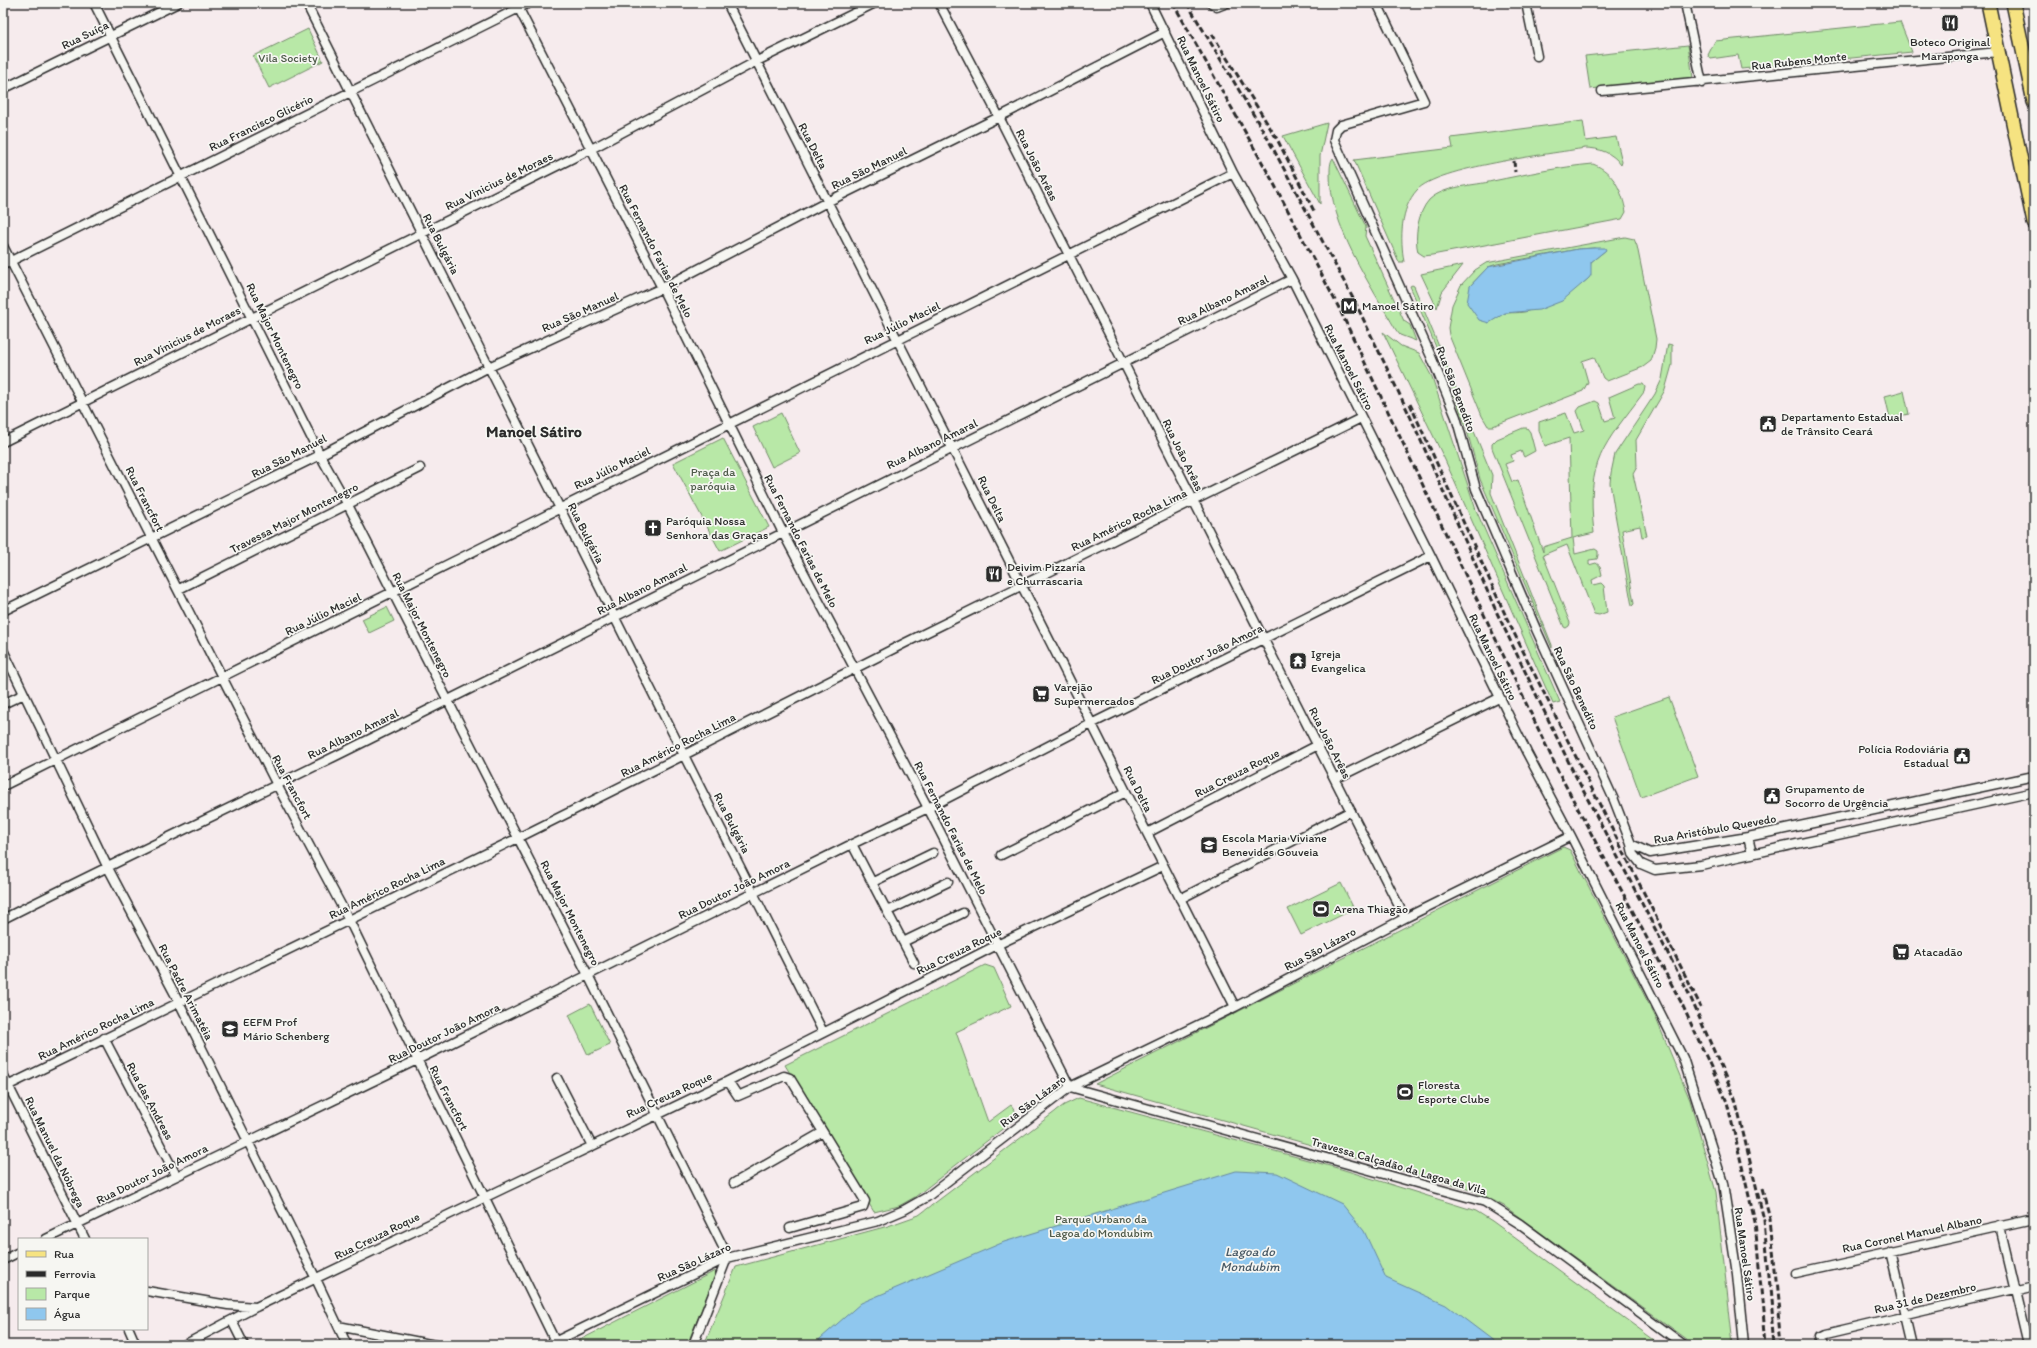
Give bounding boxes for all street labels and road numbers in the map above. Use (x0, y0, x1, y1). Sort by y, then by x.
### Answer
street label: Rua Suíça (59, 17, 112, 52)
street label: Rua Manoel Sátiro (1174, 33, 1228, 125)
street label: Rua Rubens Monte (1751, 49, 1847, 73)
street label: Rua Francisco Glicério (207, 92, 315, 154)
street label: Rua Delta (795, 121, 831, 172)
street label: Rua João Arêas (1013, 127, 1061, 203)
street label: Rua São Manuel (829, 143, 910, 192)
street label: Rua Vinicius de Moraes (443, 149, 555, 213)
street label: Rua Fernando Farias de Melo (616, 182, 696, 320)
street label: Rua Bulgária (420, 211, 462, 277)
street label: Rua Albano Amaral (1175, 272, 1271, 328)
street label: Rua Major Montenegro (243, 281, 307, 391)
street label: Rua São Manuel (540, 289, 621, 335)
street label: Rua Júlio Maciel (862, 298, 943, 347)
street label: Rua Vinicius de Moraes (131, 303, 243, 369)
street label: Rua Manoel Sátiro (1321, 322, 1377, 412)
street label: Rua São Benedito (1433, 344, 1479, 434)
street label: Rua Albano Amaral (884, 416, 980, 472)
street label: Rua João Arêas (1159, 417, 1207, 493)
street label: Rua São Manuel (249, 431, 329, 481)
street label: Rua Júlio Maciel (572, 443, 653, 492)
street label: Rua Francfort (123, 464, 168, 534)
street label: Rua Fernando Farias de Melo (761, 472, 841, 610)
street label: Rua Delta (975, 473, 1010, 525)
street label: Travessa Major Montenegro (228, 480, 360, 556)
street label: Rua Américo Rocha Lima (1069, 486, 1189, 554)
street label: Rua Bulgária (565, 500, 607, 566)
street label: Rua Albano Amaral (594, 560, 690, 618)
street label: Rua Major Montenegro (389, 570, 455, 680)
street label: Rua Júlio Maciel (283, 589, 364, 638)
street label: Rua Manoel Sátiro (1466, 611, 1520, 703)
street label: Rua Doutor João Amora (1149, 621, 1266, 687)
street label: Rua São Benedito (1551, 644, 1601, 732)
street label: Rua João Arêas (1306, 705, 1354, 781)
street label: Rua Albano Amaral (305, 706, 401, 762)
street label: Rua Américo Rocha Lima (618, 710, 738, 780)
street label: Rua Creuza Roque (1192, 745, 1282, 800)
street label: Rua Francfort (269, 752, 315, 822)
street label: Rua Fernando Farias de Melo (911, 759, 991, 897)
street label: Rua Delta (1120, 764, 1156, 815)
street label: Rua Bulgária (711, 790, 753, 856)
street label: Rua Aristóbulo Quevedo (1653, 811, 1777, 847)
street label: Rua Américo Rocha Lima (327, 854, 447, 922)
street label: Rua Doutor João Amora (676, 856, 793, 922)
street label: Rua Major Montenegro (537, 858, 603, 968)
street label: Rua Manoel Sátiro (1612, 900, 1668, 990)
street label: Rua Creuza Roque (914, 924, 1004, 978)
street label: Rua São Lázaro (1282, 924, 1358, 974)
street label: Rua Padre Arimatéia (156, 942, 216, 1043)
street label: Rua Américo Rocha Lima (36, 995, 156, 1063)
street label: Rua Doutor João Amora (386, 1000, 503, 1066)
street label: Rua das Andreas (124, 1060, 176, 1142)
street label: Rua Francfort (427, 1063, 472, 1133)
street label: Rua Creuza Roque (624, 1069, 714, 1121)
street label: Rua São Lázaro (997, 1072, 1069, 1130)
street label: Rua Manuel da Nóbrega (22, 1094, 88, 1210)
street label: Travessa Calçadão da Lagoa da Vila (1310, 1134, 1489, 1198)
street label: Rua Doutor João Amora (94, 1141, 211, 1207)
street label: Rua Manoel Sátiro (1731, 1206, 1759, 1302)
street label: Rua Creuza Roque (332, 1209, 422, 1263)
street label: Rua Coronel Manuel Albano (1841, 1212, 1983, 1256)
street label: Rua São Lázaro (655, 1240, 733, 1284)
street label: Rua 31 de Dezembro (1873, 1279, 1977, 1317)

